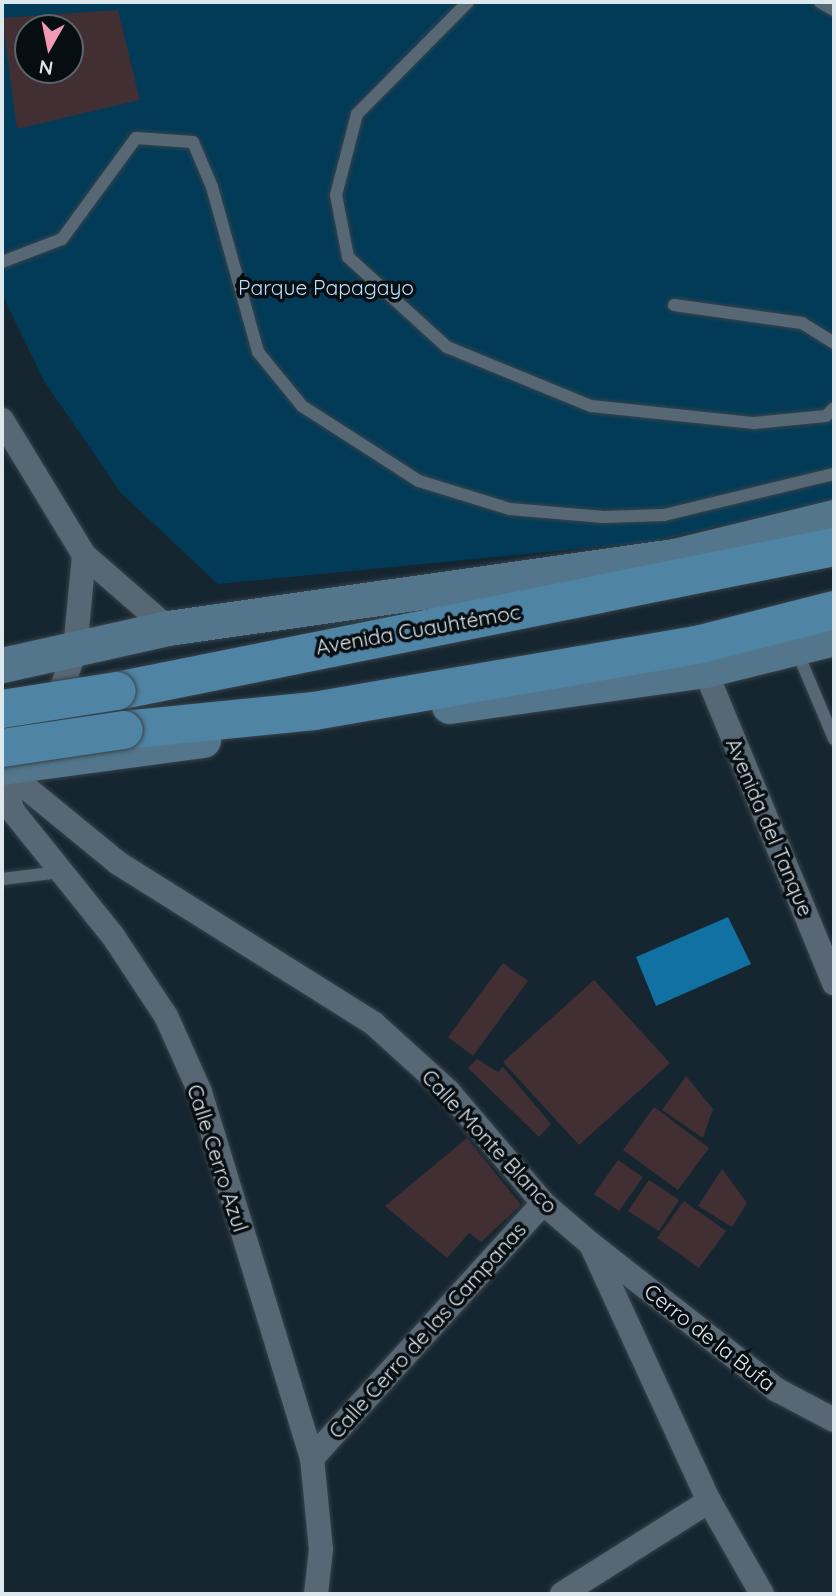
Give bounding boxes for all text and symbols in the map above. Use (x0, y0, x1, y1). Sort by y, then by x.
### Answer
north arrow (14, 14, 84, 84)
text: N (37, 55, 55, 81)
park label: Parque Papagayo (238, 274, 414, 300)
street label: Avenida Cuauhtémoc (314, 599, 522, 659)
street label: Avenida del Tanque (721, 734, 819, 920)
street label: Calle Monte Blanco (417, 1064, 563, 1218)
street label: Calle Cerro Azul (182, 1081, 254, 1235)
street label: Calle Cerro de las Campanas (323, 1217, 531, 1443)
street label: Cerro de la Bufa (640, 1278, 780, 1396)

